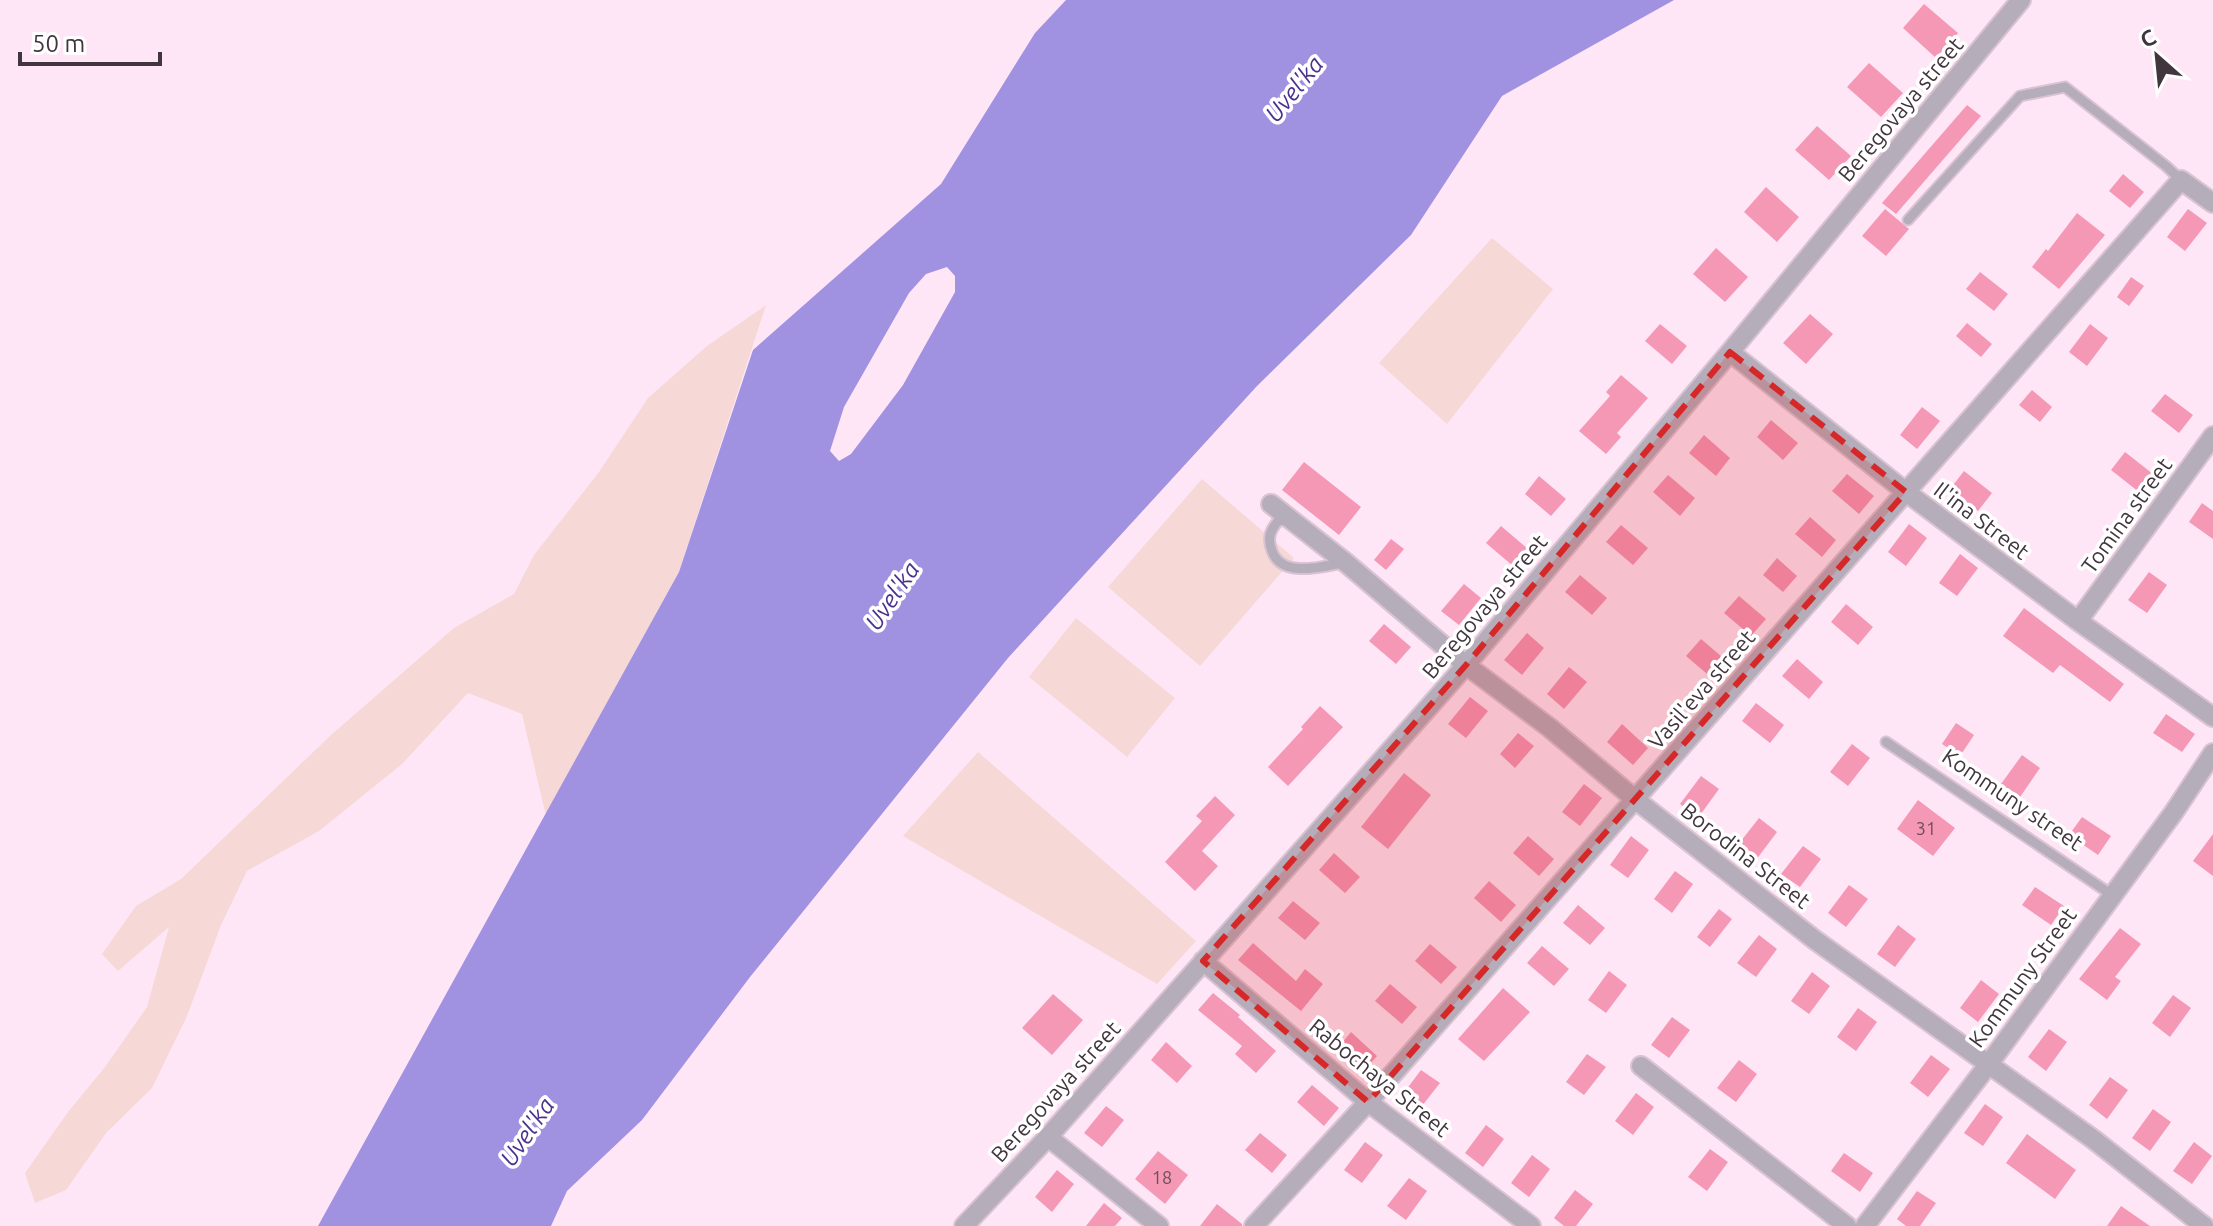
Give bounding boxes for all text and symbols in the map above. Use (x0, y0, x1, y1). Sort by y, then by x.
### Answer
scale bar (20, 16, 160, 66)
north arrow (2117, 16, 2197, 96)
text: С (2136, 23, 2160, 52)
text: 50 m (32, 30, 85, 57)
street label: Beregovaya street (1832, 32, 1968, 186)
water label: Uvel'ka (1260, 51, 1329, 127)
street label: Tomina street (2076, 452, 2177, 578)
street label: Il'ina Street (1930, 476, 2035, 564)
street label: Beregovaya street (1416, 529, 1552, 683)
water label: Uvel'ka (859, 557, 925, 635)
street label: Vasil'eva street (1643, 624, 1760, 754)
street label: Kommuny street (1938, 743, 2088, 855)
street label: Borodina Street (1677, 797, 1816, 913)
house number: 31 (1916, 818, 1936, 838)
street label: Kommuny Street (1963, 902, 2081, 1051)
street label: Rabochaya Street (1305, 1013, 1455, 1141)
street label: Beregovaya street (985, 1015, 1125, 1166)
water label: Uvel'ka (494, 1093, 560, 1171)
house number: 18 (1152, 1167, 1172, 1187)

